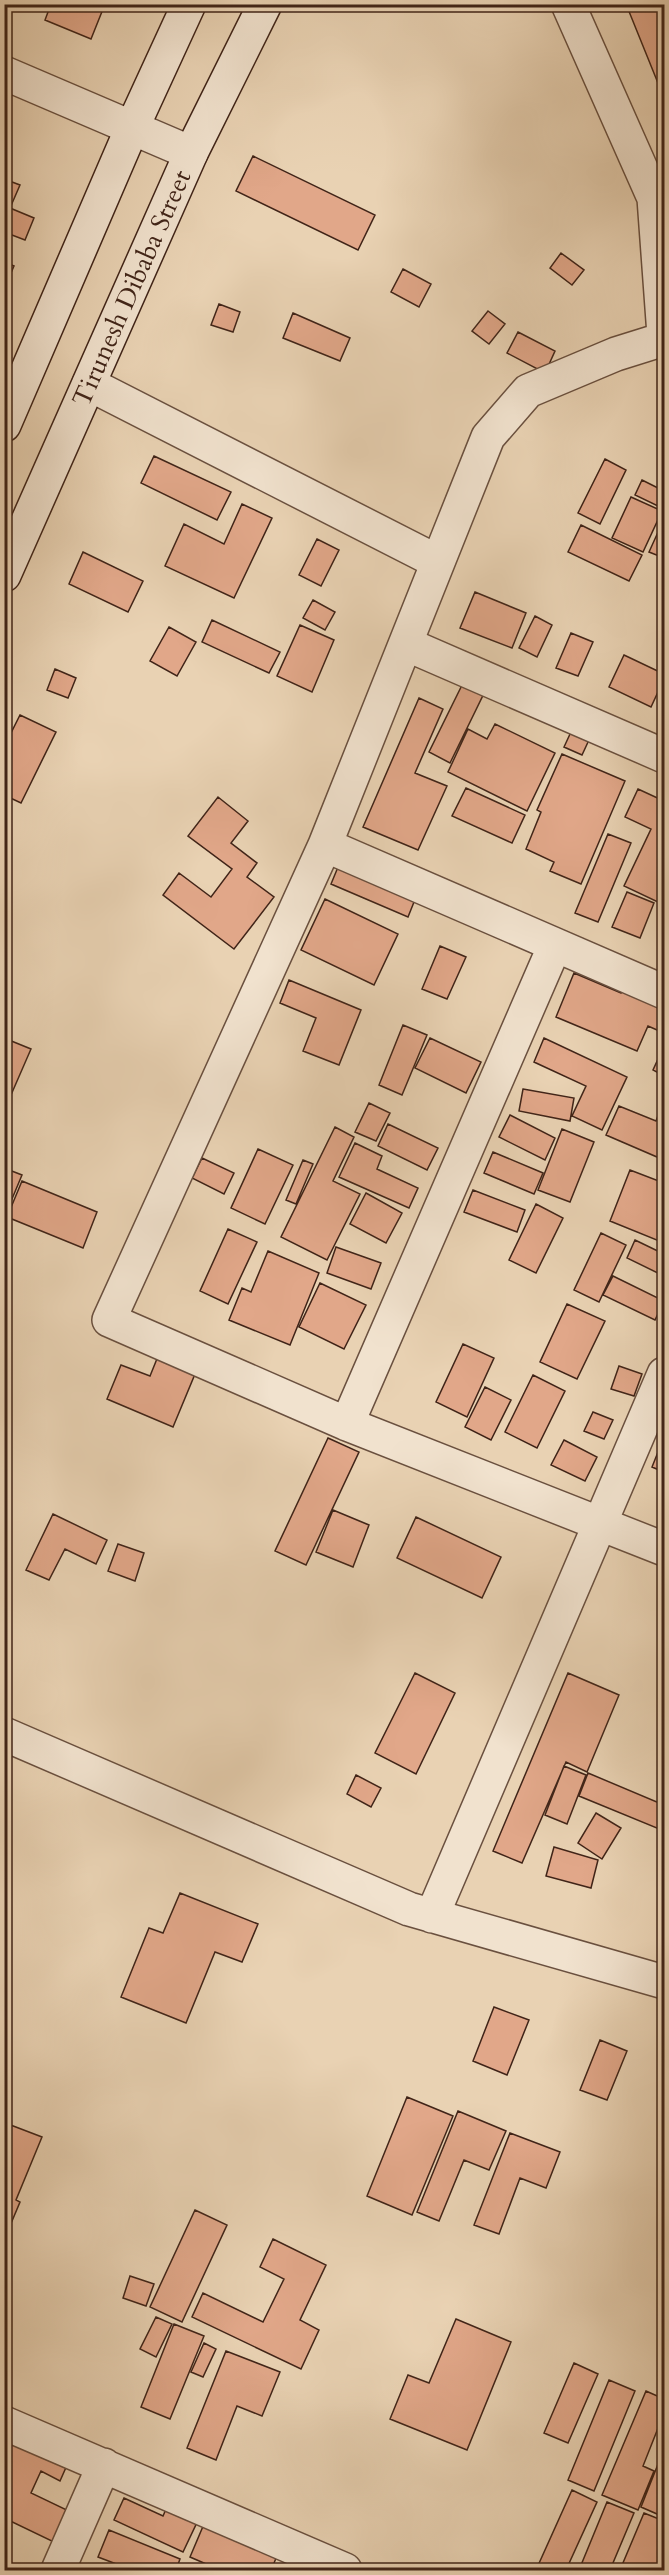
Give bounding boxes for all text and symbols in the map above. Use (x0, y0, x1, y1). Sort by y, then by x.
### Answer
street label: Tirunesh Dibaba Street (64, 164, 199, 412)

